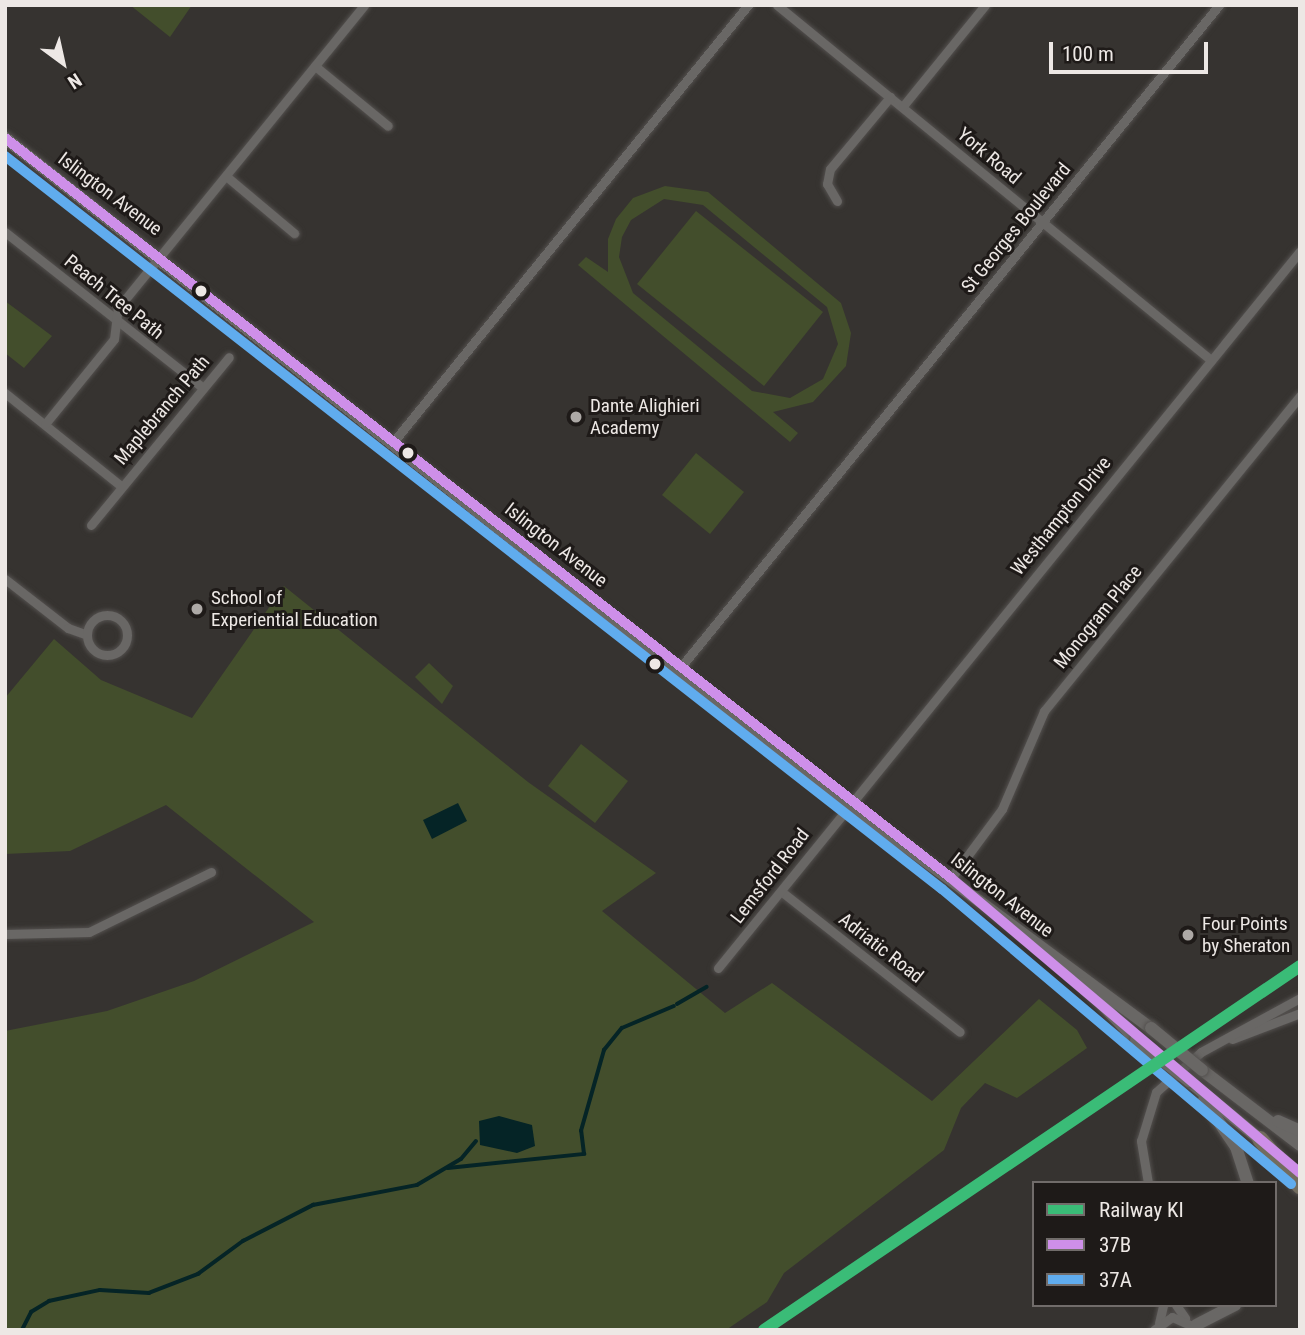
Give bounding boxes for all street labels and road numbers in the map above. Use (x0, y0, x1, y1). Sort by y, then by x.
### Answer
street label: York Road (953, 123, 1025, 189)
street label: Islington Avenue (54, 148, 166, 240)
street label: St Georges Boulevard (957, 158, 1075, 298)
street label: Peach Tree Path (59, 250, 169, 344)
street label: Maplebranch Path (110, 351, 214, 469)
street label: Westhampton Drive (1006, 452, 1116, 580)
street label: Islington Avenue (500, 498, 612, 592)
street label: Monogram Place (1049, 561, 1147, 673)
street label: Lemsford Road (726, 824, 814, 928)
street label: Islington Avenue (946, 848, 1058, 942)
street label: Adriatic Road (834, 908, 928, 988)

